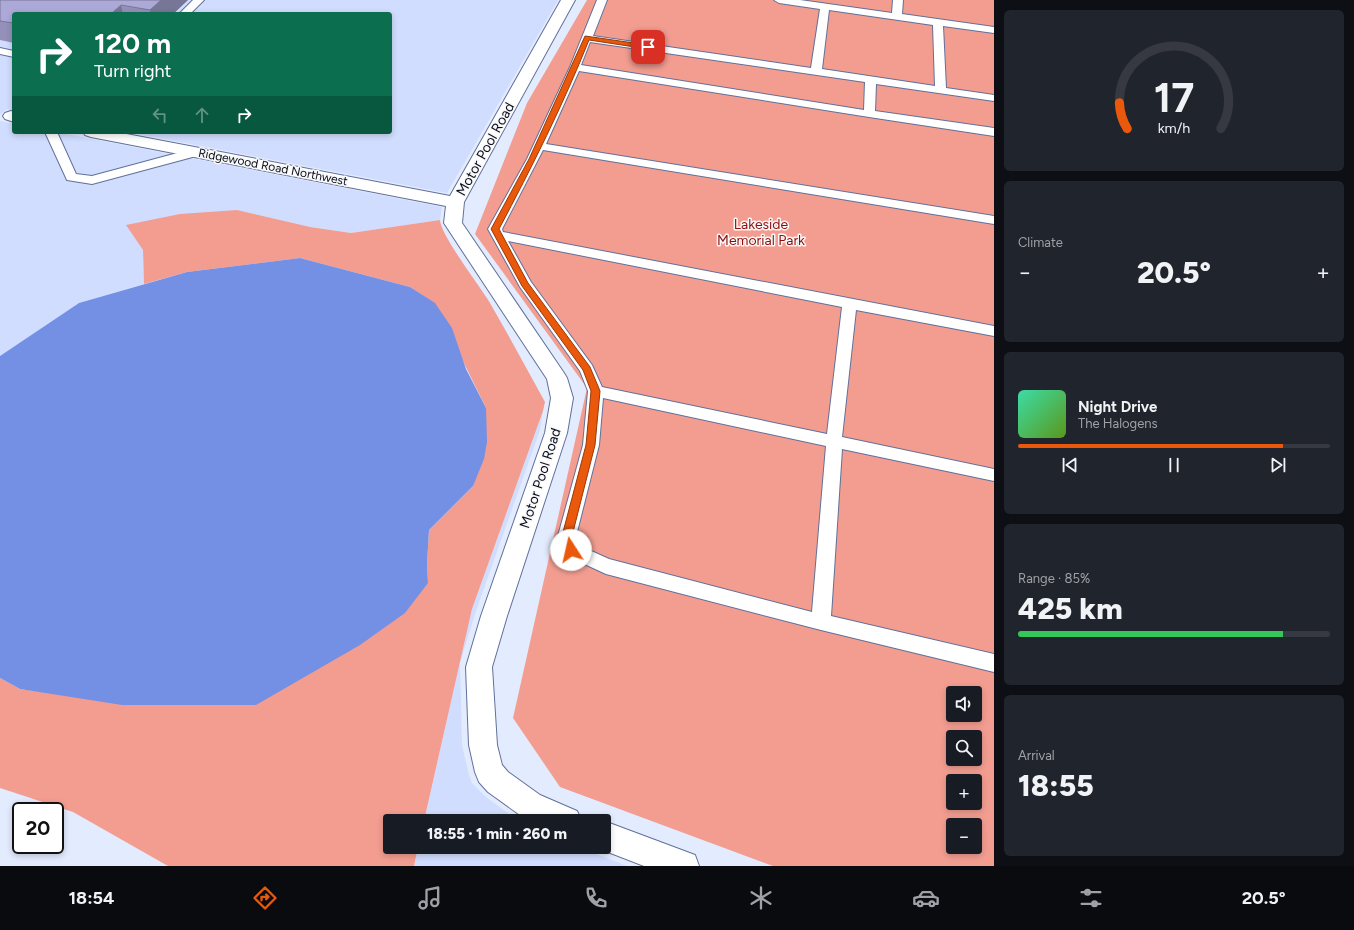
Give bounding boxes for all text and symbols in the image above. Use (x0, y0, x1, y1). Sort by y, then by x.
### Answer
text: 120 m (94, 26, 171, 60)
icon: right (28, 28, 80, 80)
pin (631, 30, 665, 64)
icon: arrive (637, 36, 659, 58)
text: Turn right (94, 60, 171, 82)
text: 17 (1154, 71, 1194, 121)
street label: Motor Pool Road (453, 99, 518, 199)
icon: left (149, 104, 171, 126)
icon: ahead (191, 104, 213, 126)
icon: right (233, 104, 255, 126)
text: km/h (1158, 118, 1190, 136)
street label: Ridgewood Road Northwest (197, 146, 349, 188)
park label: Lakeside Memorial Park (717, 216, 805, 249)
text: Climate (1018, 235, 1063, 250)
text: 20.5° (1137, 254, 1211, 291)
text: − (1018, 259, 1032, 286)
text: + (1316, 259, 1330, 286)
text: Night Drive (1078, 398, 1157, 416)
text: The Halogens (1078, 416, 1158, 431)
street label: Motor Pool Road (516, 426, 565, 530)
icon: previous (1059, 454, 1081, 476)
icon: pause (1163, 454, 1185, 476)
icon: next (1267, 454, 1289, 476)
position arrow (550, 529, 592, 571)
text: Range · 85% (1018, 571, 1090, 586)
text: 425 km (1018, 590, 1123, 627)
map controls (946, 686, 982, 854)
button: sound (946, 686, 982, 722)
button: search (946, 730, 982, 766)
text: Arrival (1018, 748, 1055, 763)
text: 18:55 (1018, 767, 1094, 804)
button: + (946, 774, 982, 810)
speed limit sign: 20 (12, 802, 64, 854)
button: − (946, 818, 982, 854)
text: 18:55 · 1 min · 260 m (427, 825, 567, 843)
icon: directions (251, 884, 279, 912)
icon: music (416, 884, 444, 912)
icon: phone (582, 884, 610, 912)
icon: climate (747, 884, 775, 912)
icon: car (912, 884, 940, 912)
icon: filters (1077, 884, 1105, 912)
text: 18:54 (69, 887, 114, 909)
text: 20.5° (1242, 887, 1285, 909)

